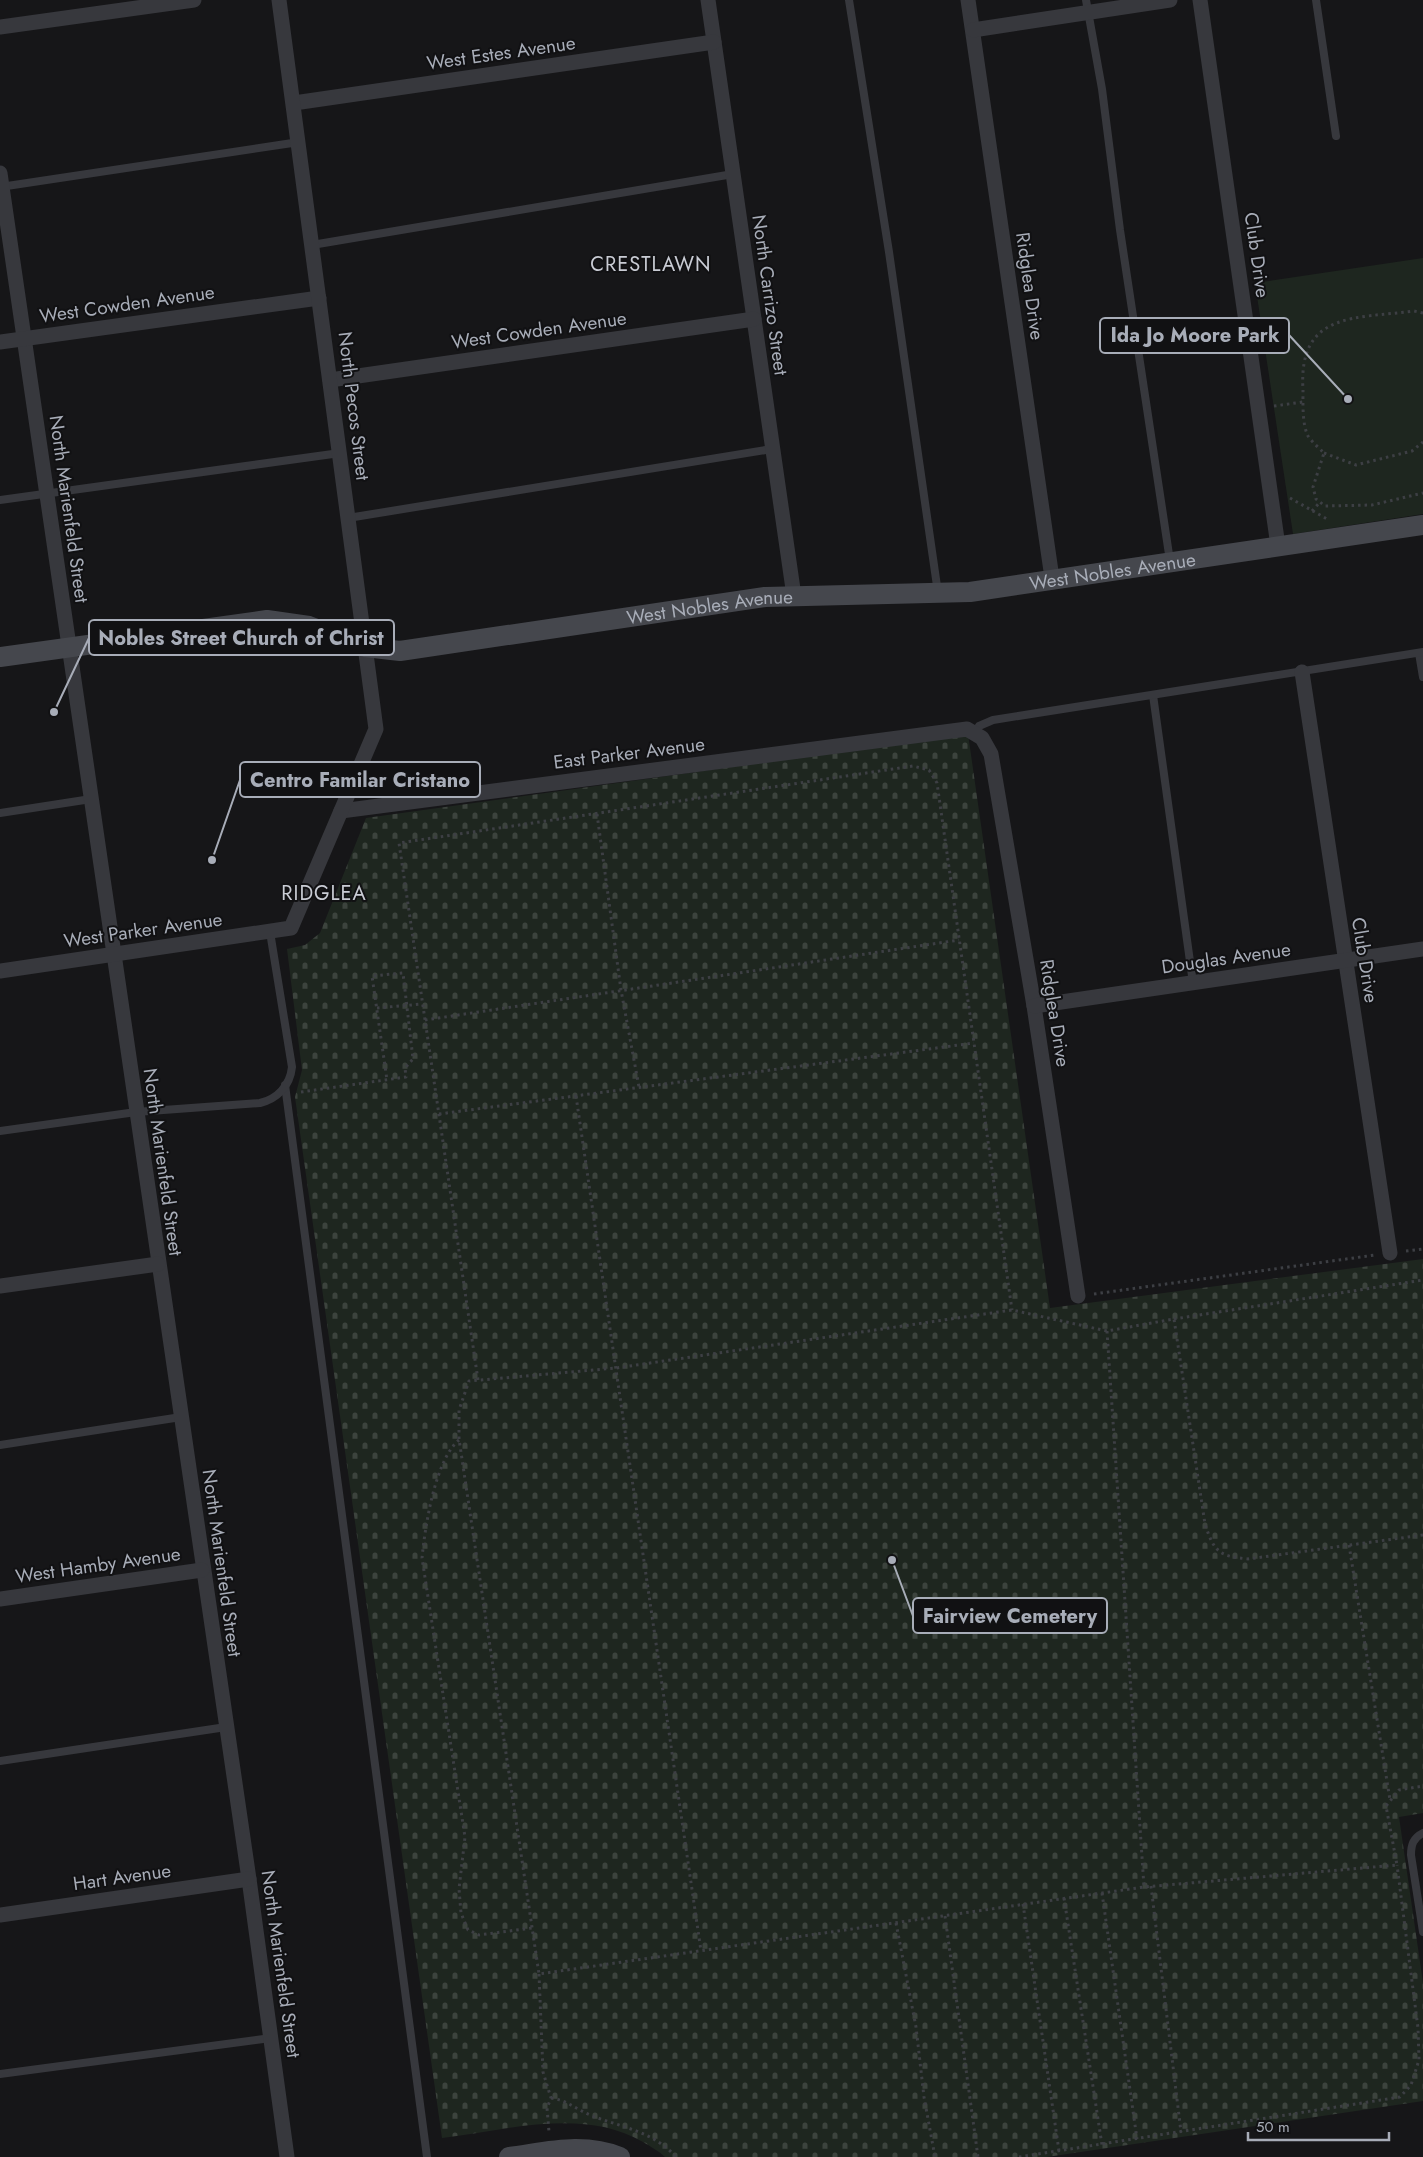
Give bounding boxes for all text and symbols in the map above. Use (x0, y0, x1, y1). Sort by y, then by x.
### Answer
street label: West Estes Avenue (425, 29, 577, 77)
street label: Club Drive (1238, 210, 1276, 300)
street label: North Carrizo Street (745, 213, 795, 377)
street label: Ridglea Drive (1009, 230, 1051, 342)
district label: CRESTLAWN (590, 250, 712, 279)
street label: West Cowden Avenue (38, 278, 216, 330)
street label: West Cowden Avenue (450, 304, 628, 356)
callout: Ida Jo Moore Park (1100, 318, 1289, 353)
text: Ida Jo Moore Park (1110, 321, 1280, 350)
street label: North Pecos Street (331, 330, 377, 482)
street label: North Marienfeld Street (42, 414, 96, 605)
street label: West Nobles Avenue (1027, 545, 1198, 597)
street label: West Nobles Avenue (625, 583, 793, 631)
callout: Nobles Street Church of Christ (89, 620, 394, 655)
text: Nobles Street Church of Christ (98, 624, 384, 653)
street label: East Parker Avenue (552, 730, 706, 776)
callout: Centro Familar Cristano (240, 762, 480, 797)
text: Centro Familar Cristano (250, 766, 470, 795)
district label: RIDGLEA (281, 879, 367, 908)
street label: West Parker Avenue (62, 905, 224, 954)
street label: Club Drive (1345, 915, 1385, 1005)
street label: Douglas Avenue (1160, 936, 1293, 980)
street label: Ridglea Drive (1033, 957, 1077, 1069)
street label: North Marienfeld Street (136, 1067, 190, 1258)
street label: North Marienfeld Street (195, 1468, 249, 1659)
street label: West Hamby Avenue (14, 1540, 182, 1590)
callout: Fairview Cemetery (913, 1598, 1107, 1633)
text: Fairview Cemetery (923, 1602, 1098, 1631)
street label: Hart Avenue (71, 1857, 173, 1897)
street label: North Marienfeld Street (254, 1869, 308, 2060)
scale bar (1248, 2110, 1389, 2142)
text: 50 m (1256, 2116, 1290, 2138)

